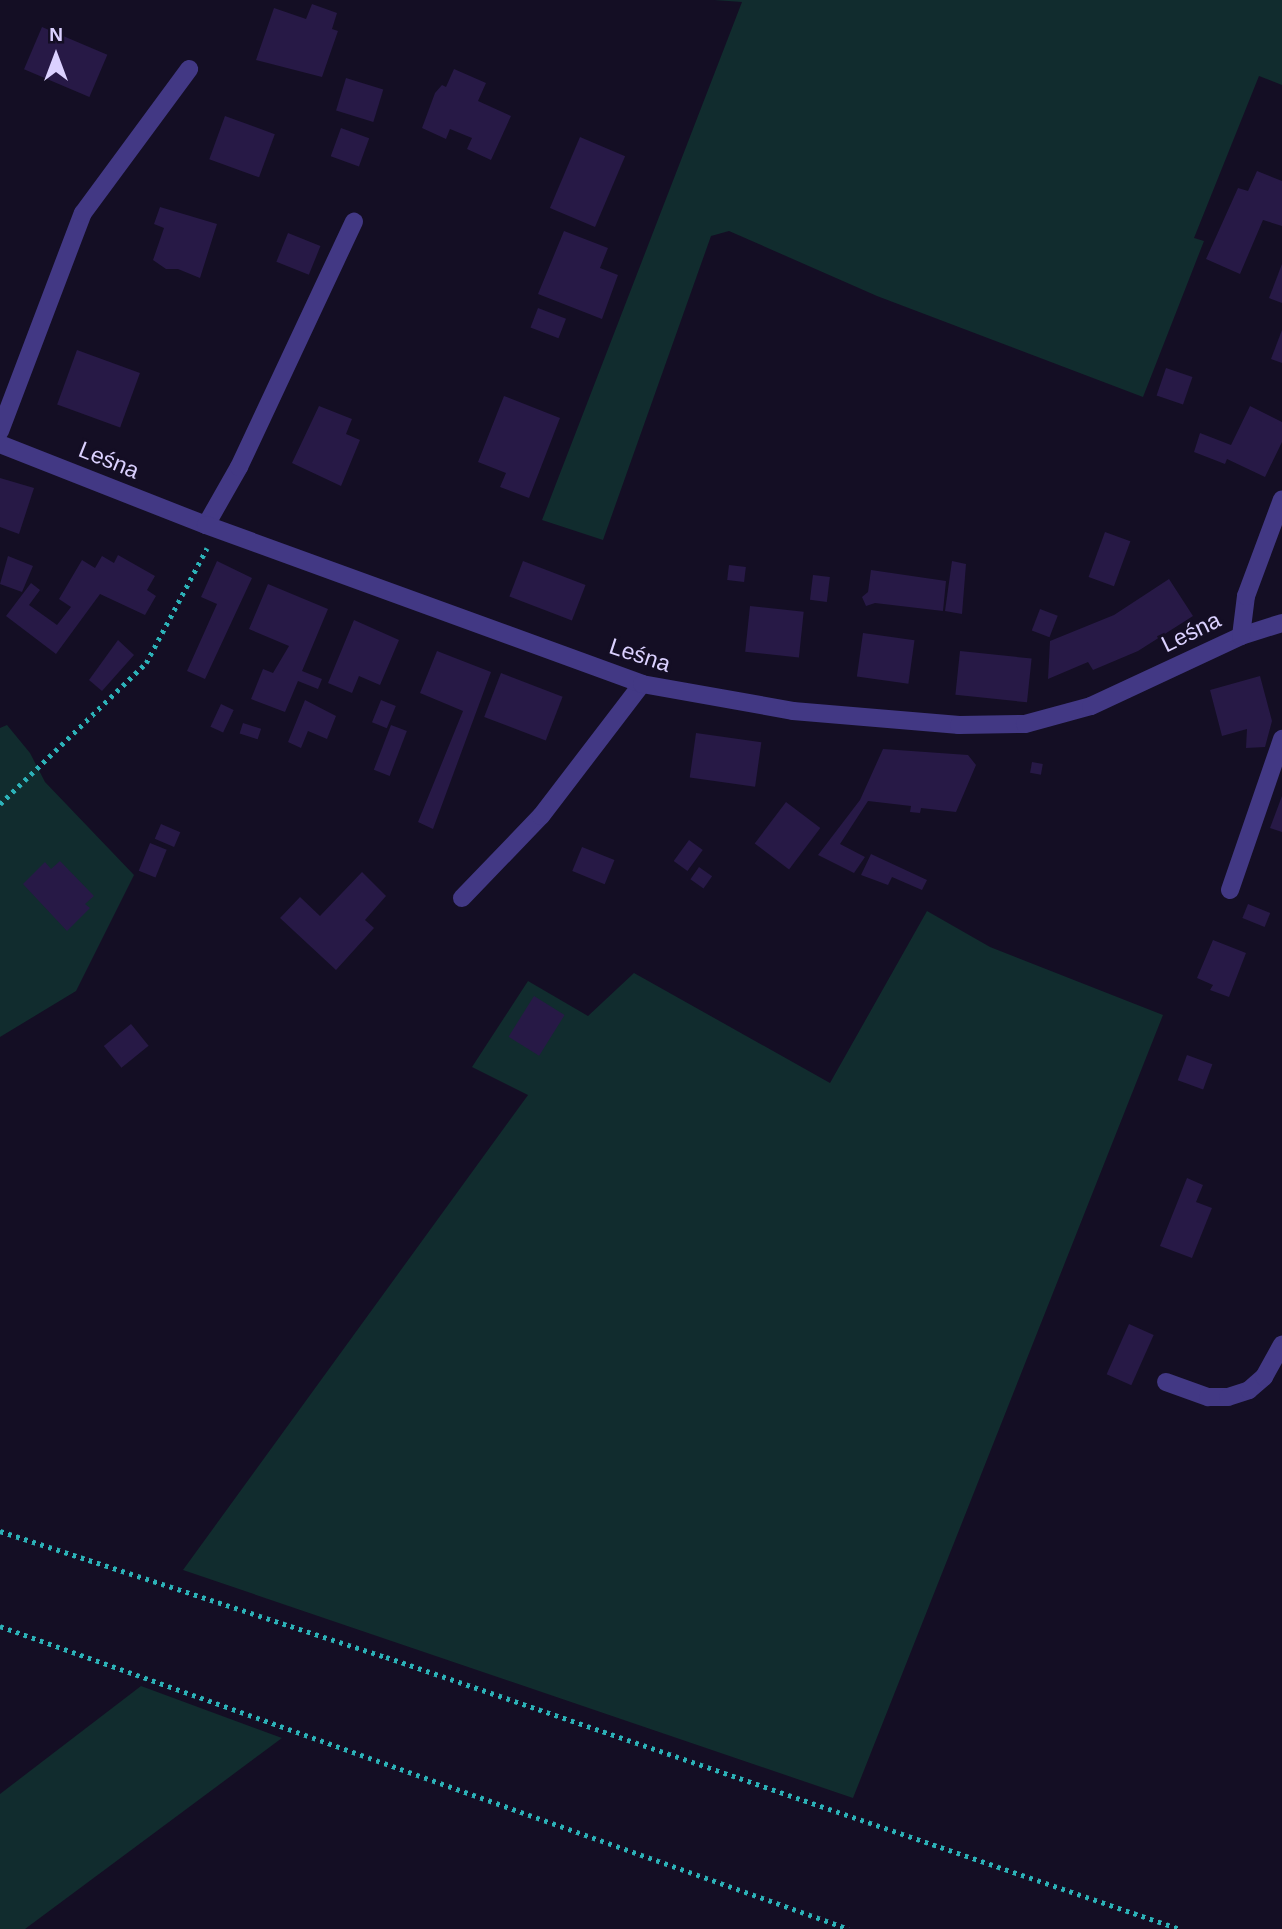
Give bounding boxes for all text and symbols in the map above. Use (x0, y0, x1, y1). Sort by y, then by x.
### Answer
north arrow (21, 21, 91, 91)
text: N (49, 24, 63, 45)
street label: Leśna (75, 435, 143, 485)
street label: Leśna (1157, 606, 1225, 658)
street label: Leśna (606, 632, 674, 678)

